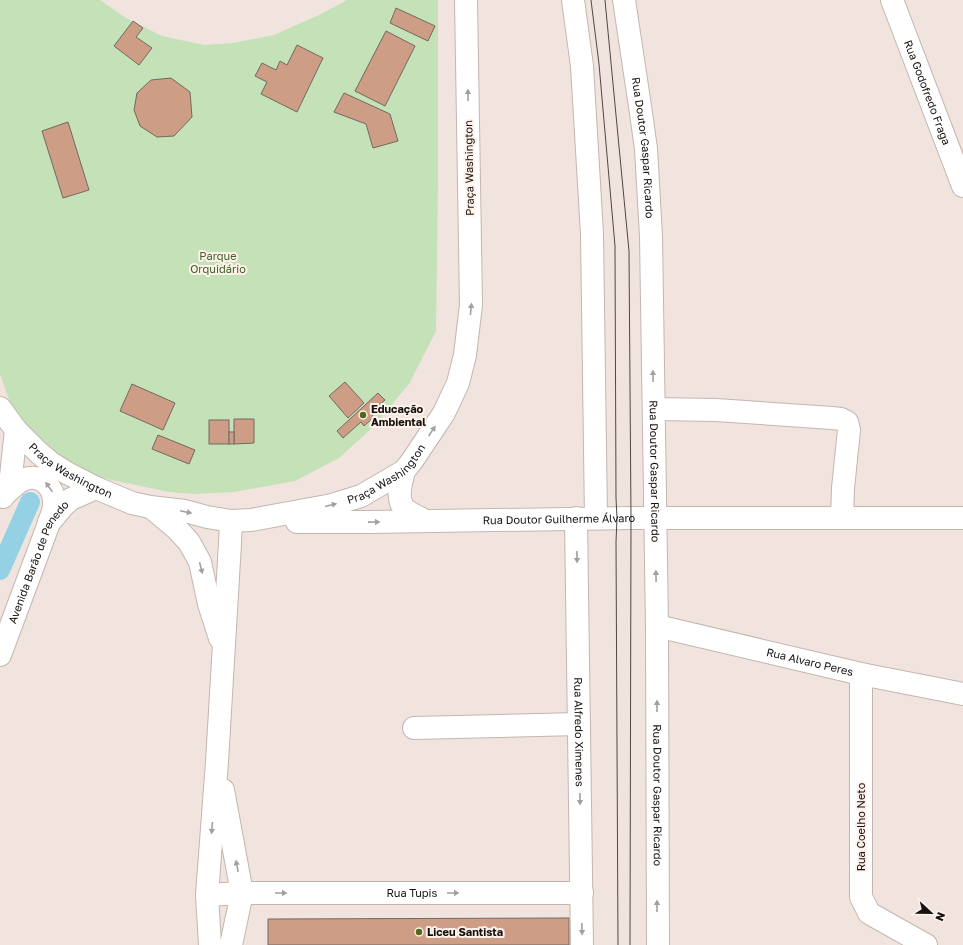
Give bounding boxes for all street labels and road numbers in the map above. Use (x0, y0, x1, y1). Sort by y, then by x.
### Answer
street label: Rua Godofredo Fraga (902, 38, 954, 147)
street label: Rua Doutor Gaspar Ricardo (630, 76, 657, 219)
street label: Praça Washington (461, 120, 476, 216)
street label: Rua Doutor Gaspar Ricardo (648, 400, 663, 543)
street label: Praça Washington (27, 440, 114, 500)
street label: Praça Washington (345, 441, 427, 506)
street label: Avenida Barão de Penedo (5, 497, 71, 625)
street label: Rua Doutor Guilherme Álvaro (483, 511, 636, 526)
street label: Rua Alvaro Peres (765, 645, 855, 678)
street label: Rua Alfredo Ximenes (572, 677, 587, 787)
street label: Rua Doutor Gaspar Ricardo (651, 724, 665, 867)
street label: Rua Coelho Neto (854, 782, 867, 871)
street label: Rua Tupis (386, 886, 438, 899)

